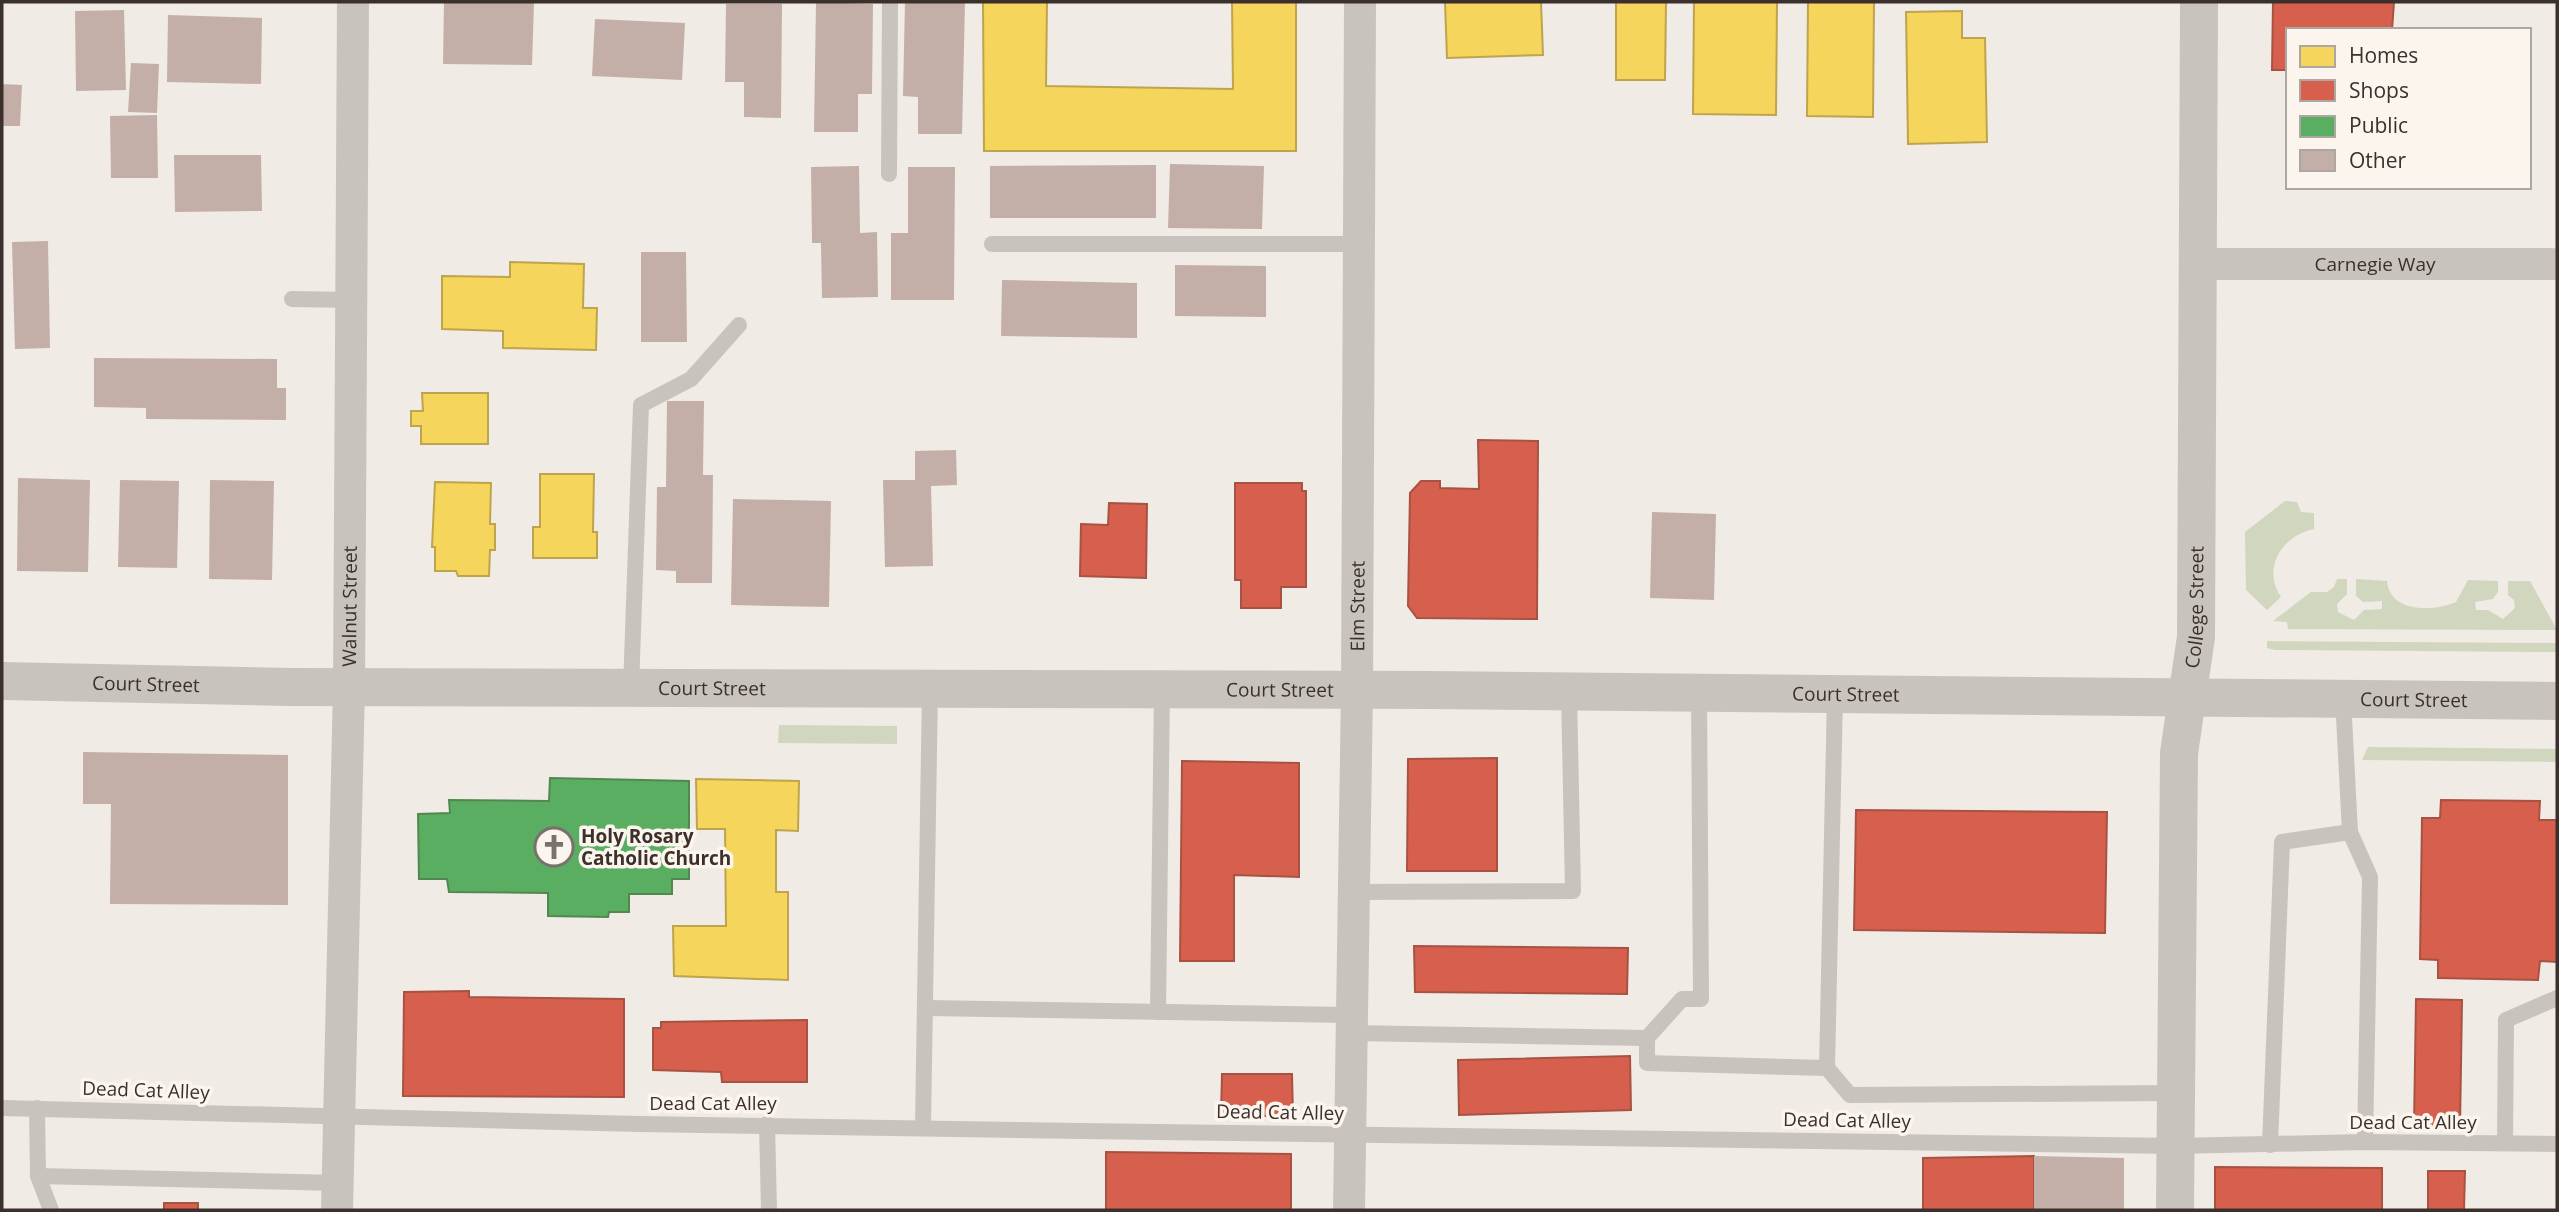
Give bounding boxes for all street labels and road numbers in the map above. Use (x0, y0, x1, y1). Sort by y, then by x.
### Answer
street label: Carnegie Way (2315, 251, 2436, 277)
street label: Walnut Street (336, 545, 363, 667)
street label: College Street (2179, 546, 2209, 670)
street label: Elm Street (1344, 560, 1371, 652)
street label: Court Street (92, 670, 200, 698)
street label: Court Street (658, 675, 766, 701)
street label: Court Street (1226, 676, 1334, 703)
street label: Court Street (1792, 681, 1900, 708)
street label: Court Street (2360, 686, 2468, 713)
street label: Dead Cat Alley (82, 1075, 211, 1105)
street label: Dead Cat Alley (649, 1090, 777, 1116)
street label: Dead Cat Alley (1216, 1098, 1344, 1126)
street label: Dead Cat Alley (1783, 1106, 1911, 1134)
street label: Dead Cat Alley (2349, 1109, 2477, 1135)

